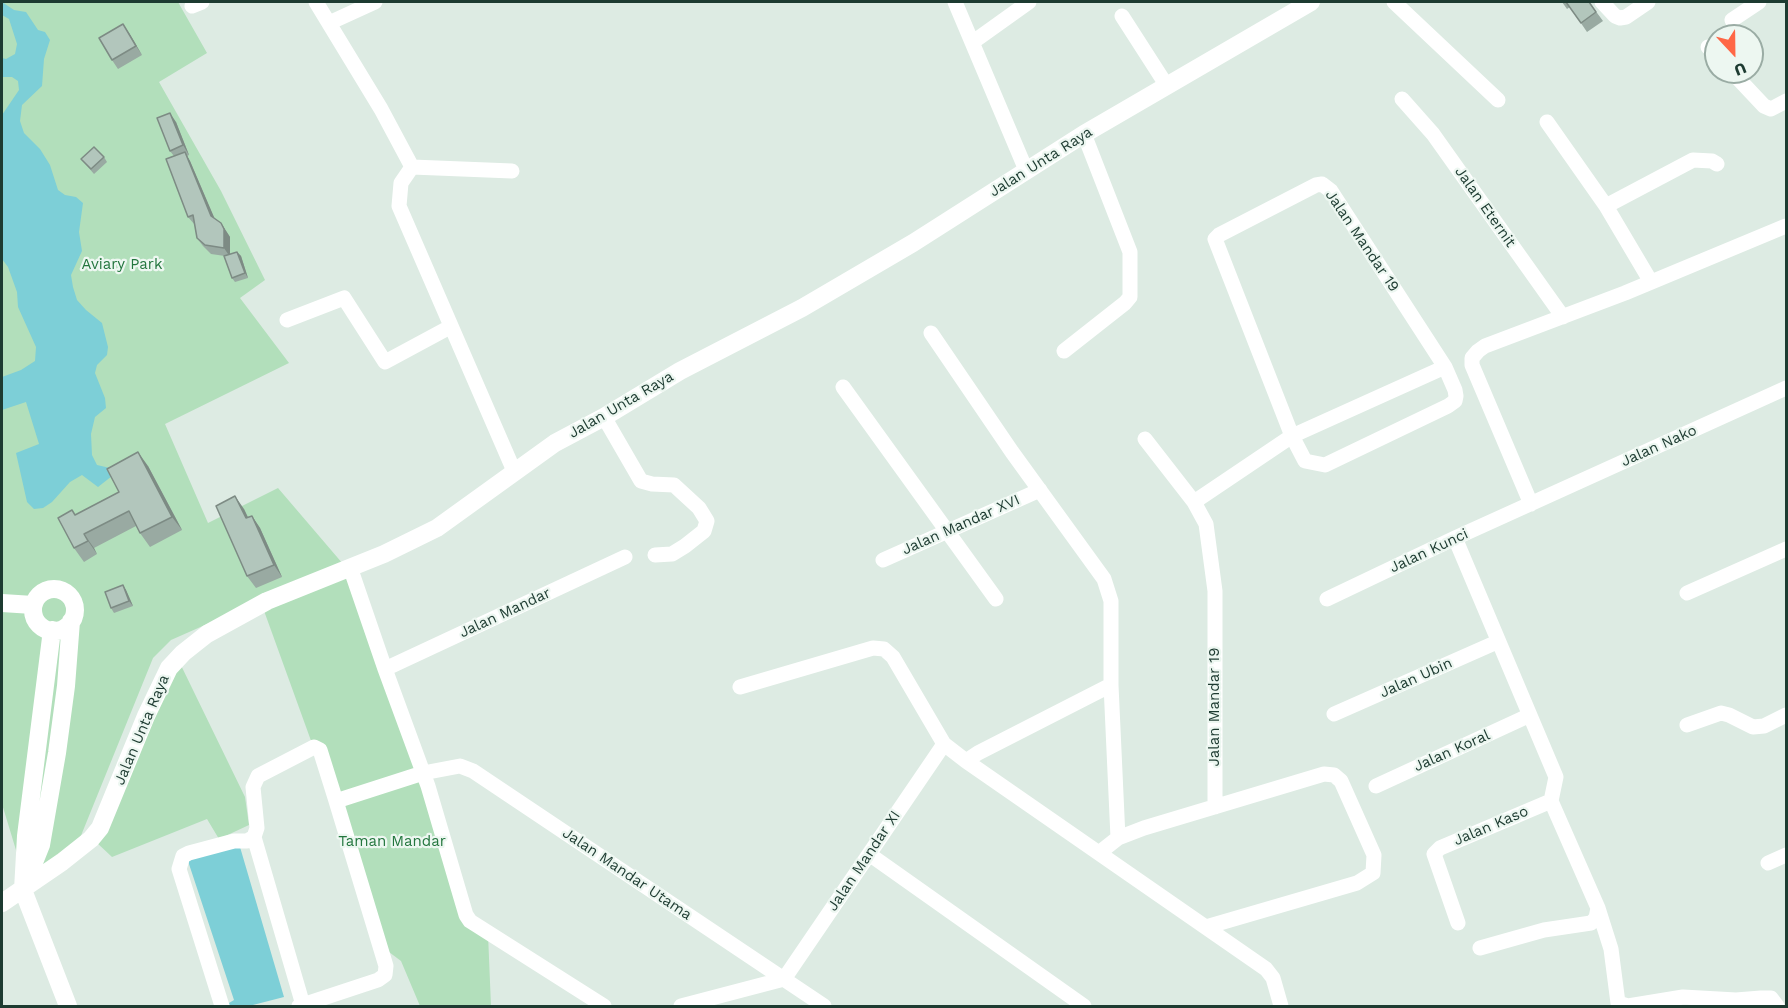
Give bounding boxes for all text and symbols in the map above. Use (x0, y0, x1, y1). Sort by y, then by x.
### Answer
north arrow (1704, 24, 1764, 84)
text: U (1731, 58, 1749, 80)
street label: Jalan Unta Raya (986, 123, 1096, 201)
street label: Jalan Eternit (1451, 163, 1519, 251)
street label: Jalan Mandar 19 (1321, 187, 1403, 295)
park label: Aviary Park (82, 256, 162, 274)
street label: Jalan Unta Raya (565, 368, 677, 442)
street label: Jalan Nako (1618, 421, 1700, 471)
street label: Jalan Mandar XVI (899, 491, 1023, 559)
street label: Jalan Kunci (1387, 525, 1471, 577)
street label: Jalan Mandar (456, 584, 554, 642)
street label: Jalan Mandar 19 (1206, 648, 1224, 766)
street label: Jalan Ubin (1377, 654, 1455, 702)
street label: Jalan Unta Raya (111, 672, 173, 788)
street label: Jalan Koral (1411, 726, 1493, 776)
street label: Jalan Kaso (1451, 802, 1531, 850)
street label: Jalan Mandar XI (824, 807, 904, 915)
street label: Jalan Mandar Utama (559, 824, 695, 924)
park label: Taman Mandar (338, 833, 446, 851)

